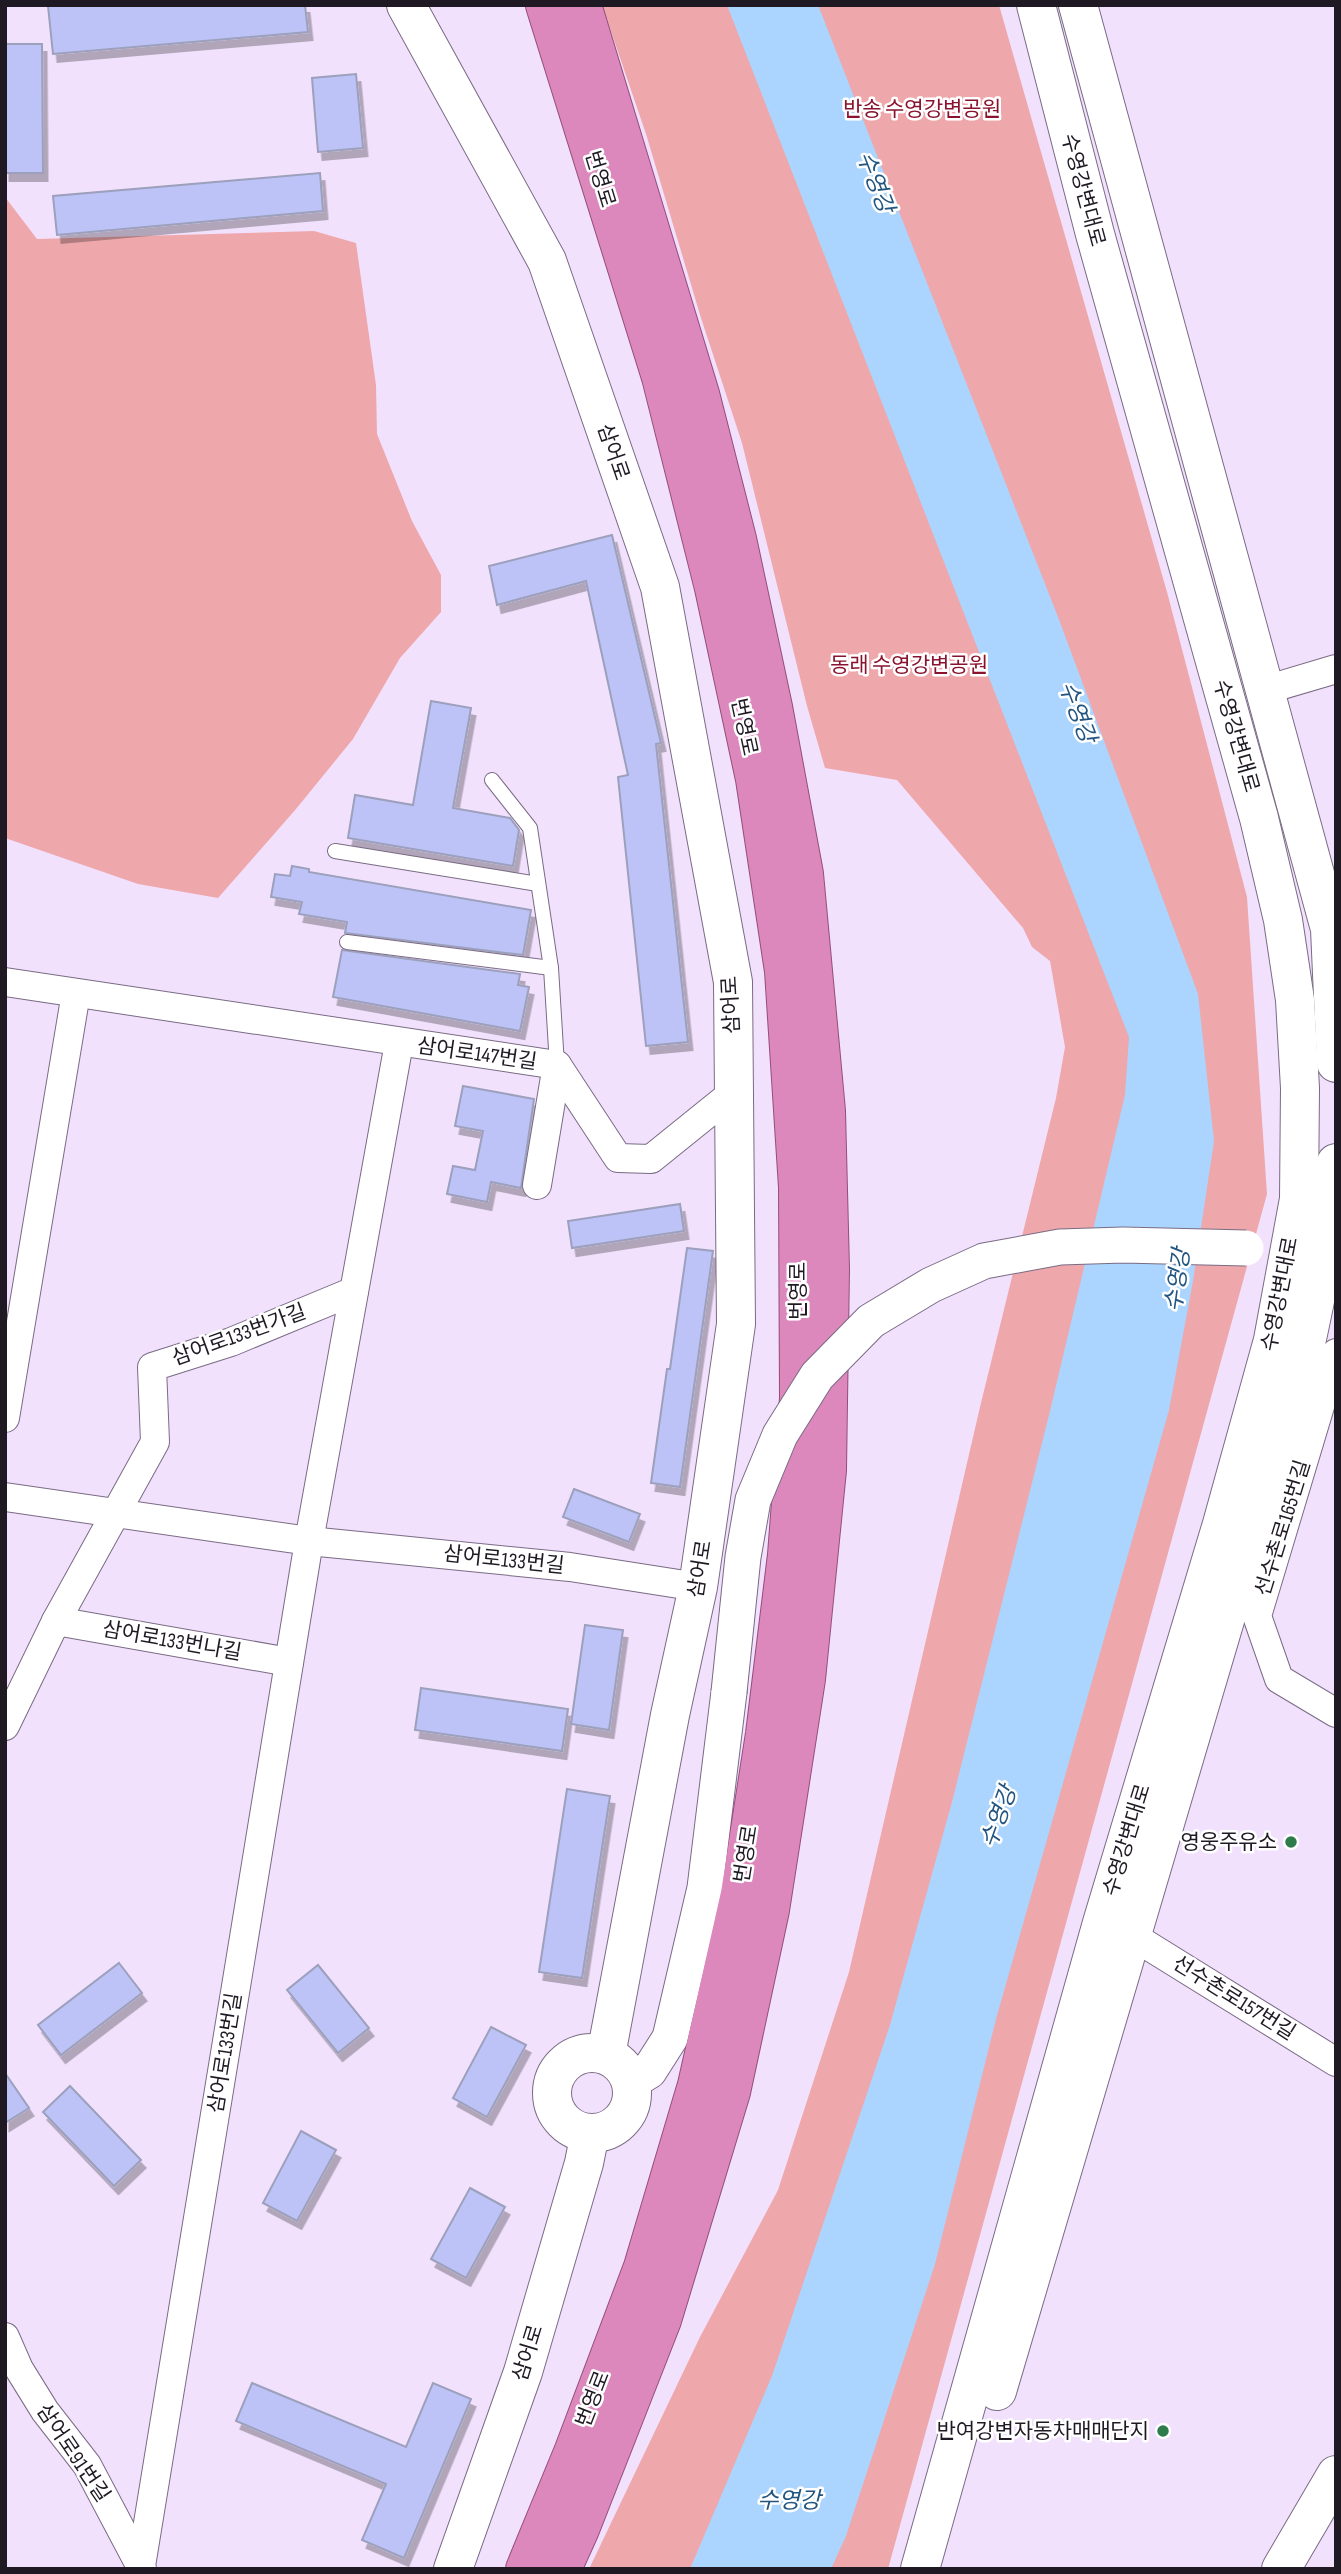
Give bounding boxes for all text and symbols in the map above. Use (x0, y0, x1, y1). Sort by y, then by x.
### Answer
park label: 반송 수영강변공원 (843, 97, 1001, 122)
street label: 수영강변대로 (1056, 131, 1110, 249)
water label: 수영강 (851, 147, 900, 219)
street label: 번영로 (580, 148, 620, 210)
street label: 삼어로 (592, 421, 634, 483)
park label: 동래 수영강변공원 (830, 653, 988, 678)
water label: 수영강 (1053, 677, 1102, 749)
street label: 수영강변대로 (1208, 677, 1264, 795)
street label: 번영로 (726, 696, 762, 758)
street label: 삼어로 (717, 975, 745, 1035)
street label: 삼어로147번길 (415, 1033, 539, 1075)
street label: 수영강변대로 (1257, 1235, 1303, 1353)
water label: 수영강 (1160, 1244, 1197, 1313)
street label: 번영로 (786, 1262, 811, 1320)
street label: 삼어로133번가길 (169, 1299, 309, 1371)
street label: 선수촌로165번길 (1250, 1457, 1316, 1599)
street label: 삼어로 (683, 1538, 717, 1600)
street label: 삼어로133번길 (442, 1541, 566, 1579)
street label: 삼어로133번나길 (100, 1616, 244, 1666)
water label: 수영강 (975, 1780, 1024, 1852)
street label: 수영강변대로 (1098, 1781, 1156, 1899)
street label: 번영로 (729, 1823, 763, 1885)
place label: 영웅주유소 (1180, 1830, 1277, 1855)
marker: 영웅주유소 (1283, 1834, 1299, 1850)
street label: 선수촌로157번길 (1168, 1950, 1300, 2046)
street label: 삼어로133번길 (203, 1991, 247, 2115)
street label: 삼어로 (508, 2322, 548, 2384)
street label: 번영로 (571, 2367, 615, 2431)
street label: 삼어로91번길 (31, 2399, 115, 2507)
place label: 반여강변자동차매매단지 (936, 2419, 1149, 2444)
marker: 반여강변자동차매매단지 (1155, 2423, 1171, 2439)
water label: 수영강 (757, 2487, 824, 2515)

